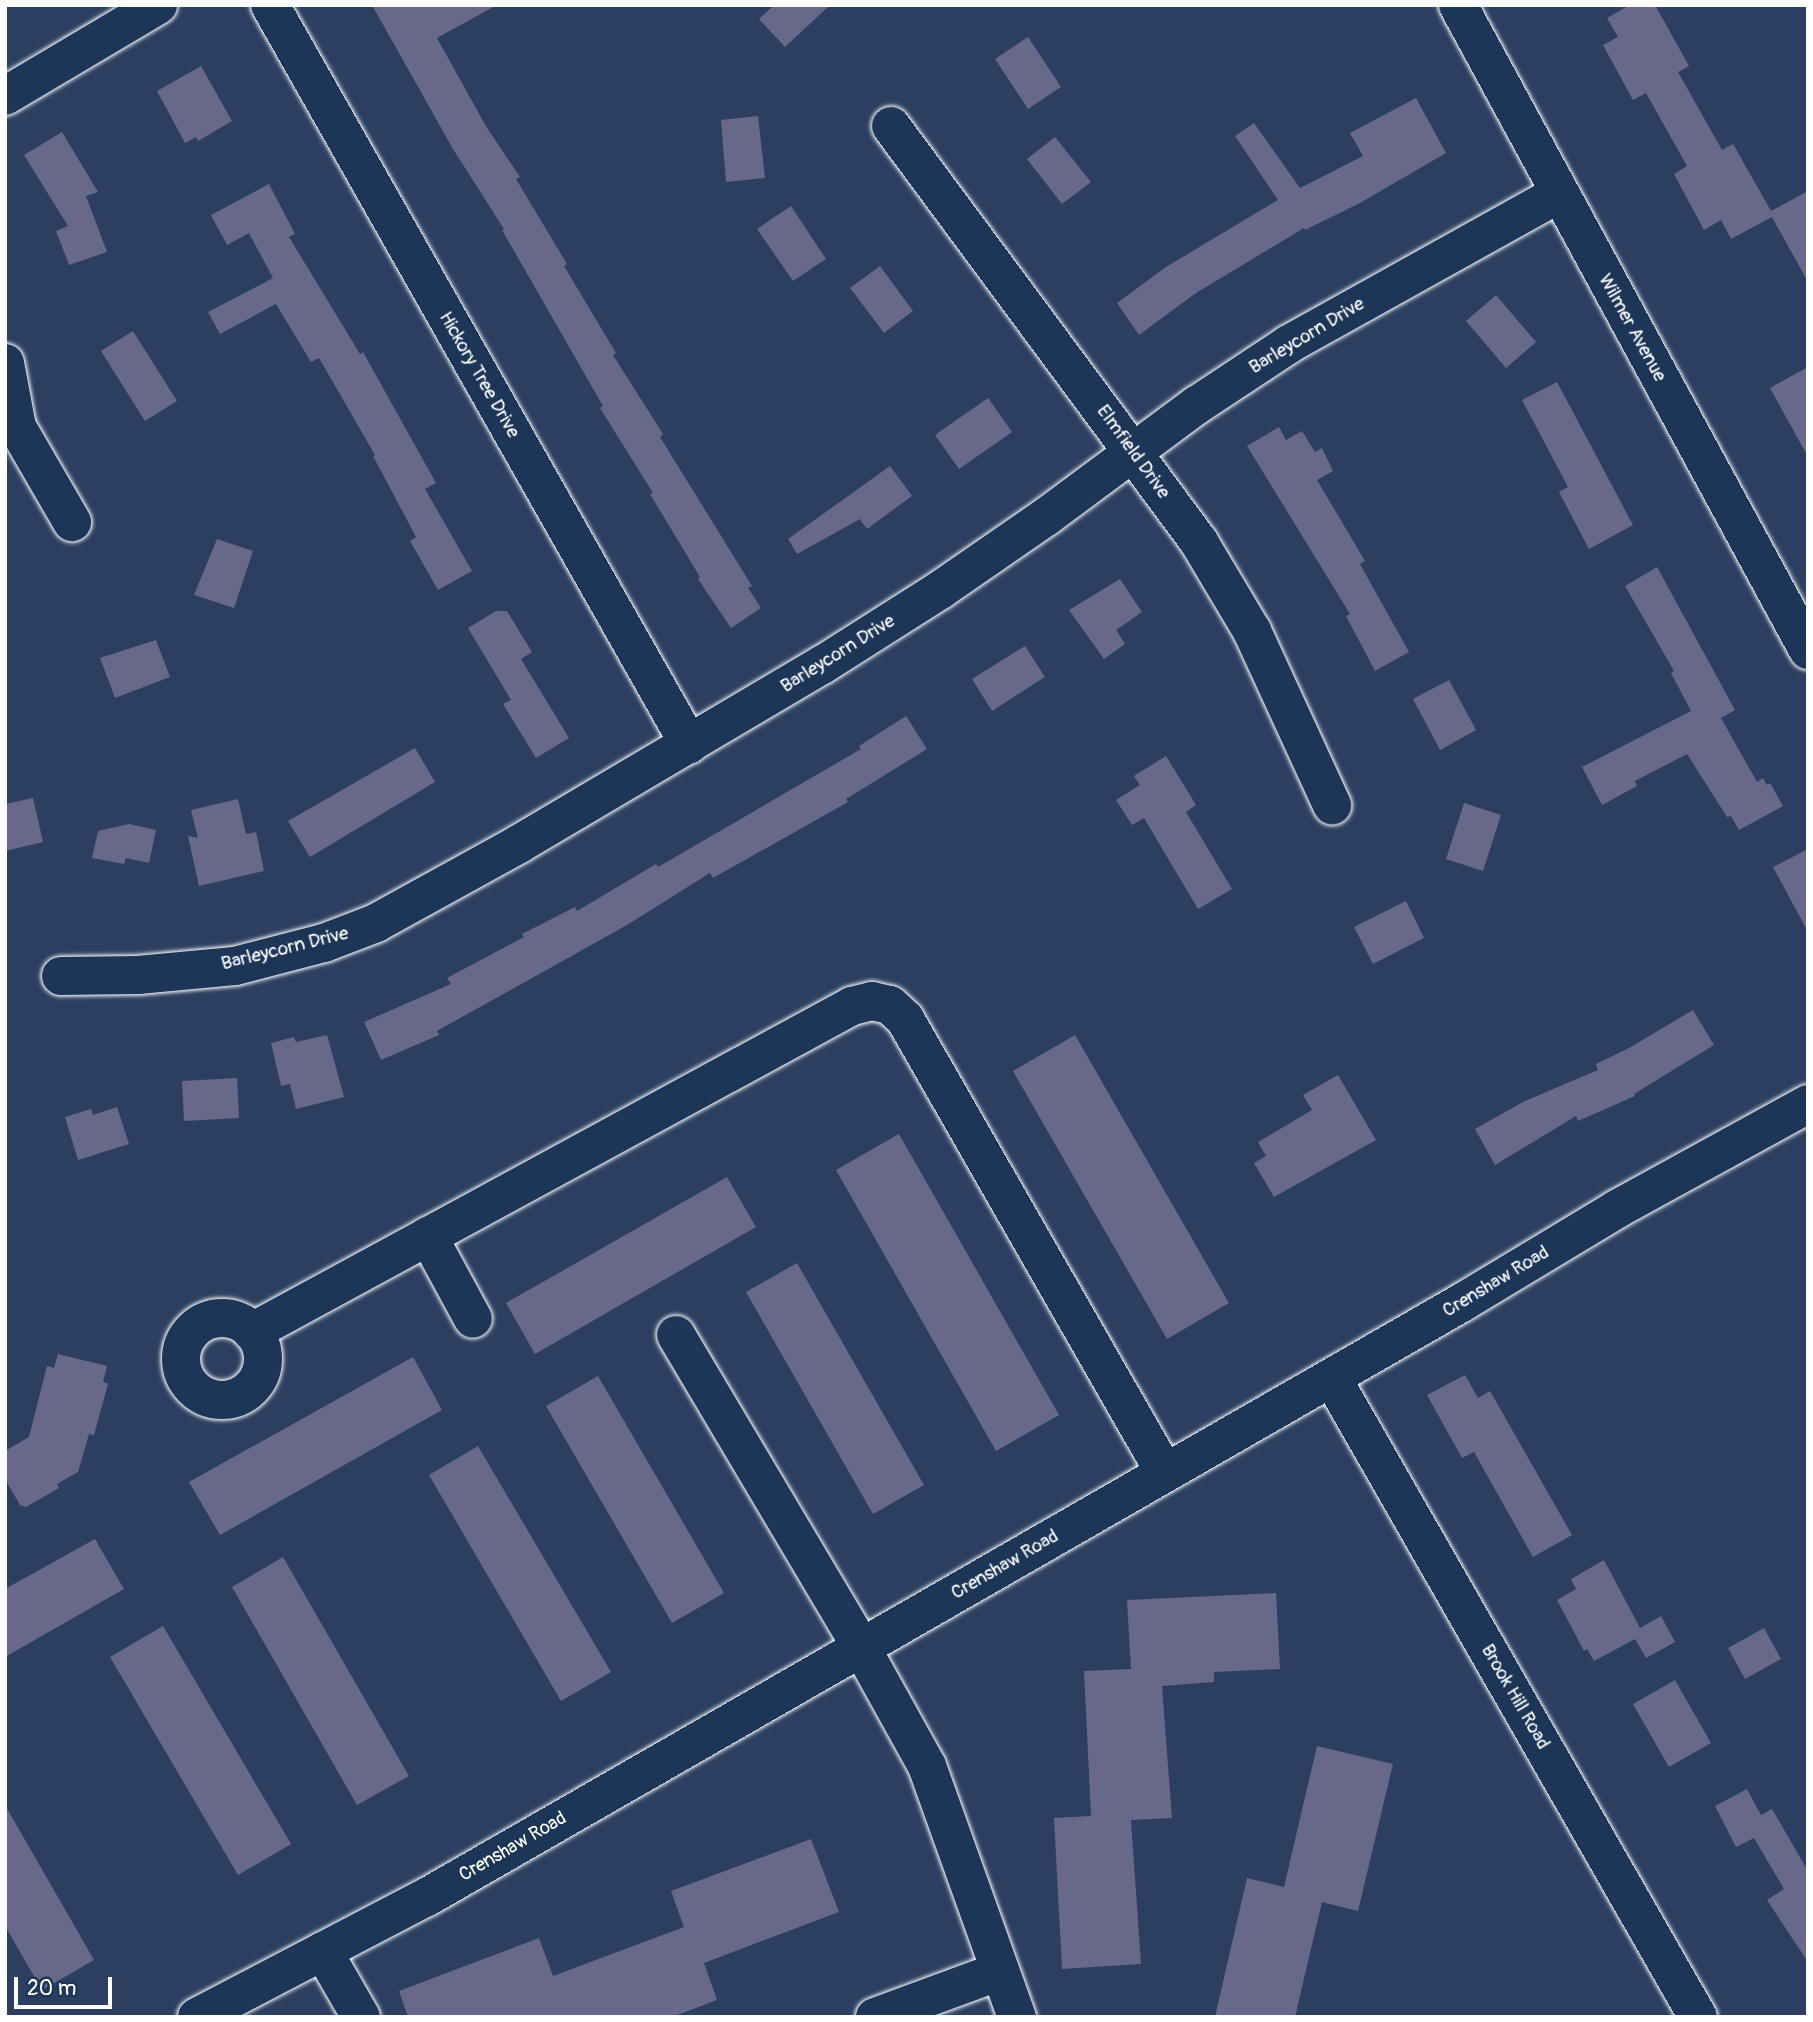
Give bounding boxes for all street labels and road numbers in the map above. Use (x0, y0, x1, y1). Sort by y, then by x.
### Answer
street label: Wilmer Avenue (1593, 270, 1671, 386)
street label: Barleycorn Drive (1245, 293, 1369, 379)
street label: Hickory Tree Drive (434, 308, 524, 442)
street label: Elmfield Drive (1091, 401, 1175, 503)
street label: Barleycorn Drive (777, 610, 899, 698)
street label: Barleycorn Drive (219, 922, 351, 976)
street label: Crenshaw Road (1439, 1241, 1553, 1323)
street label: Crenshaw Road (947, 1525, 1063, 1605)
street label: Brook Hill Road (1476, 1640, 1554, 1754)
street label: Crenshaw Road (455, 1807, 571, 1887)

